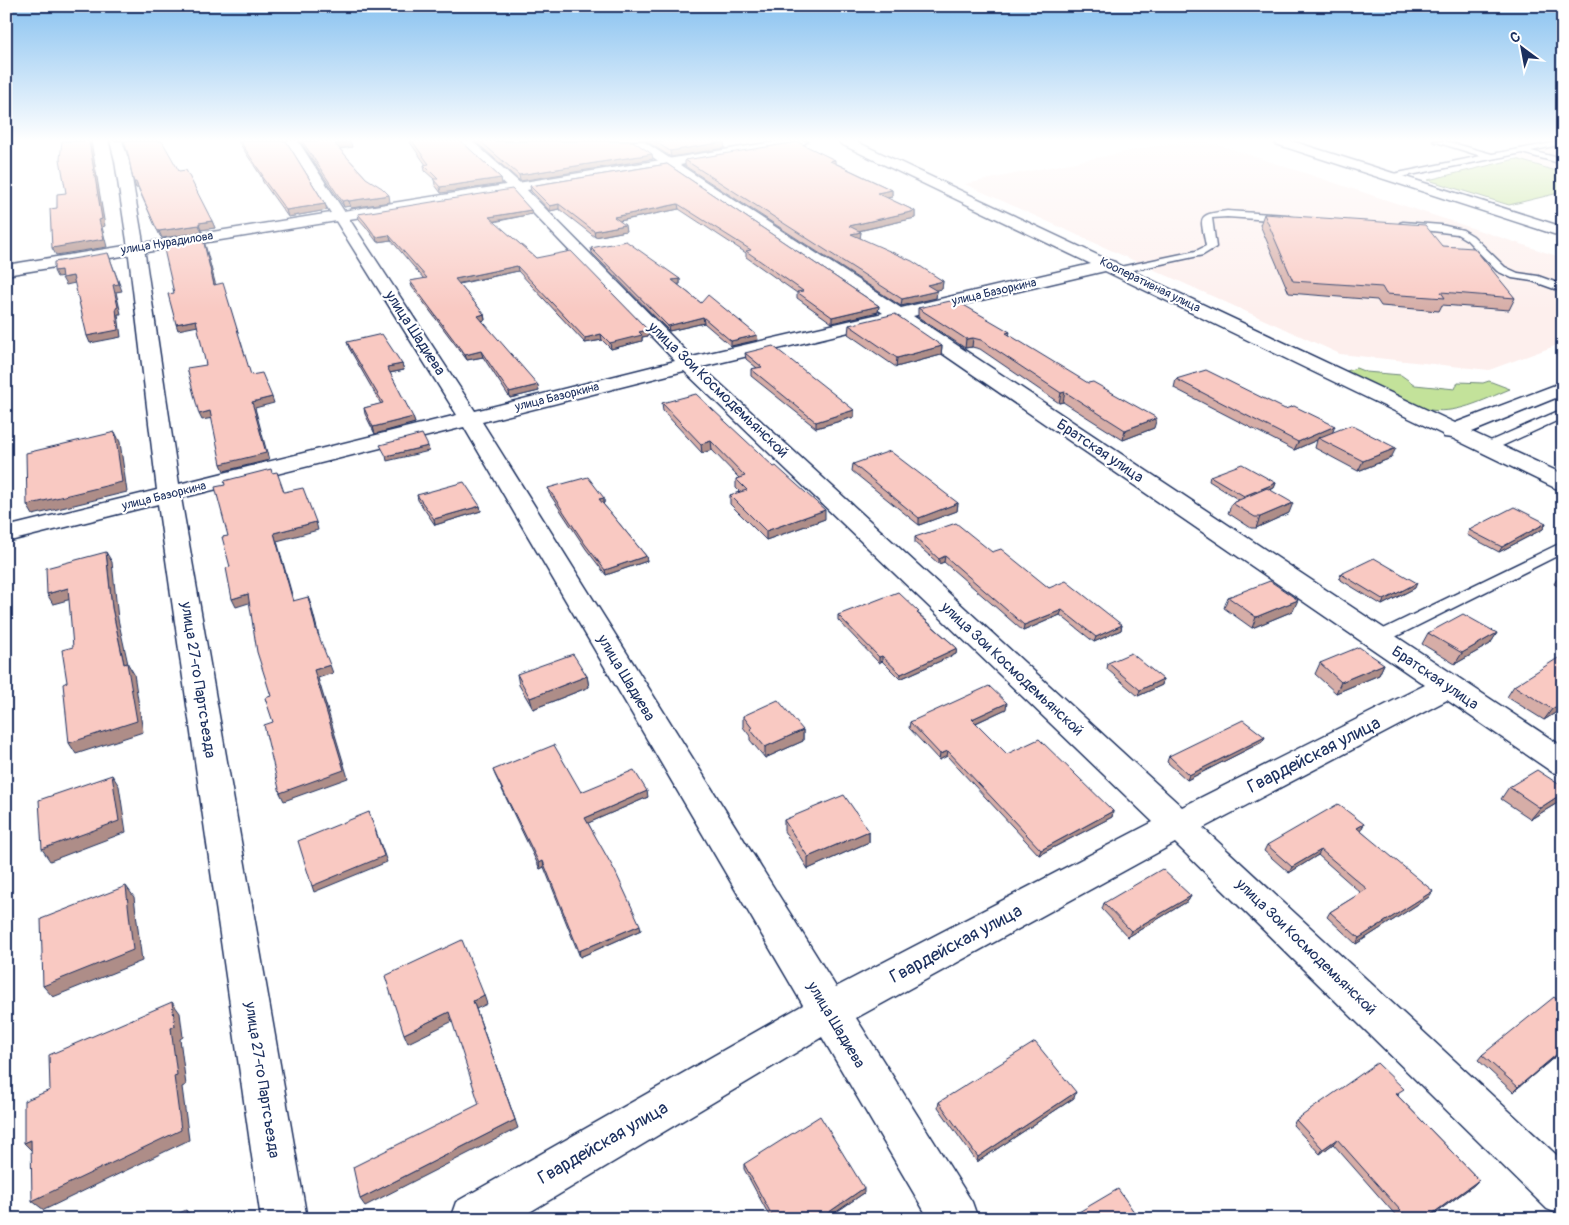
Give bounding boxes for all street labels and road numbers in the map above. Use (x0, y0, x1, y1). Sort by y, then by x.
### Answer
street label: улица Нурадилова (119, 228, 215, 258)
street label: Кооперативная улица (1097, 254, 1203, 316)
street label: улица Базоркина (949, 275, 1038, 309)
street label: улица Шадиева (380, 286, 449, 379)
street label: улица Зои Космодемьянской (643, 317, 792, 462)
street label: улица Базоркина (512, 379, 601, 415)
street label: Братская улица (1053, 415, 1147, 487)
street label: улица Базоркина (119, 478, 208, 514)
street label: улица Зои Космодемьянской (936, 597, 1087, 740)
street label: улица 27-го Партсъезда (176, 600, 220, 759)
street label: улица Шадиева (592, 631, 659, 725)
street label: Братская улица (1388, 642, 1482, 714)
street label: Гвардейская улица (1243, 711, 1385, 799)
street label: улица Зои Космодемьянской (1231, 874, 1380, 1019)
street label: Гвардейская улица (886, 899, 1026, 989)
street label: улица Шадиева (802, 978, 869, 1072)
street label: улица 27-го Партсъезда (240, 1000, 284, 1159)
street label: Гвардейская улица (534, 1096, 672, 1190)

